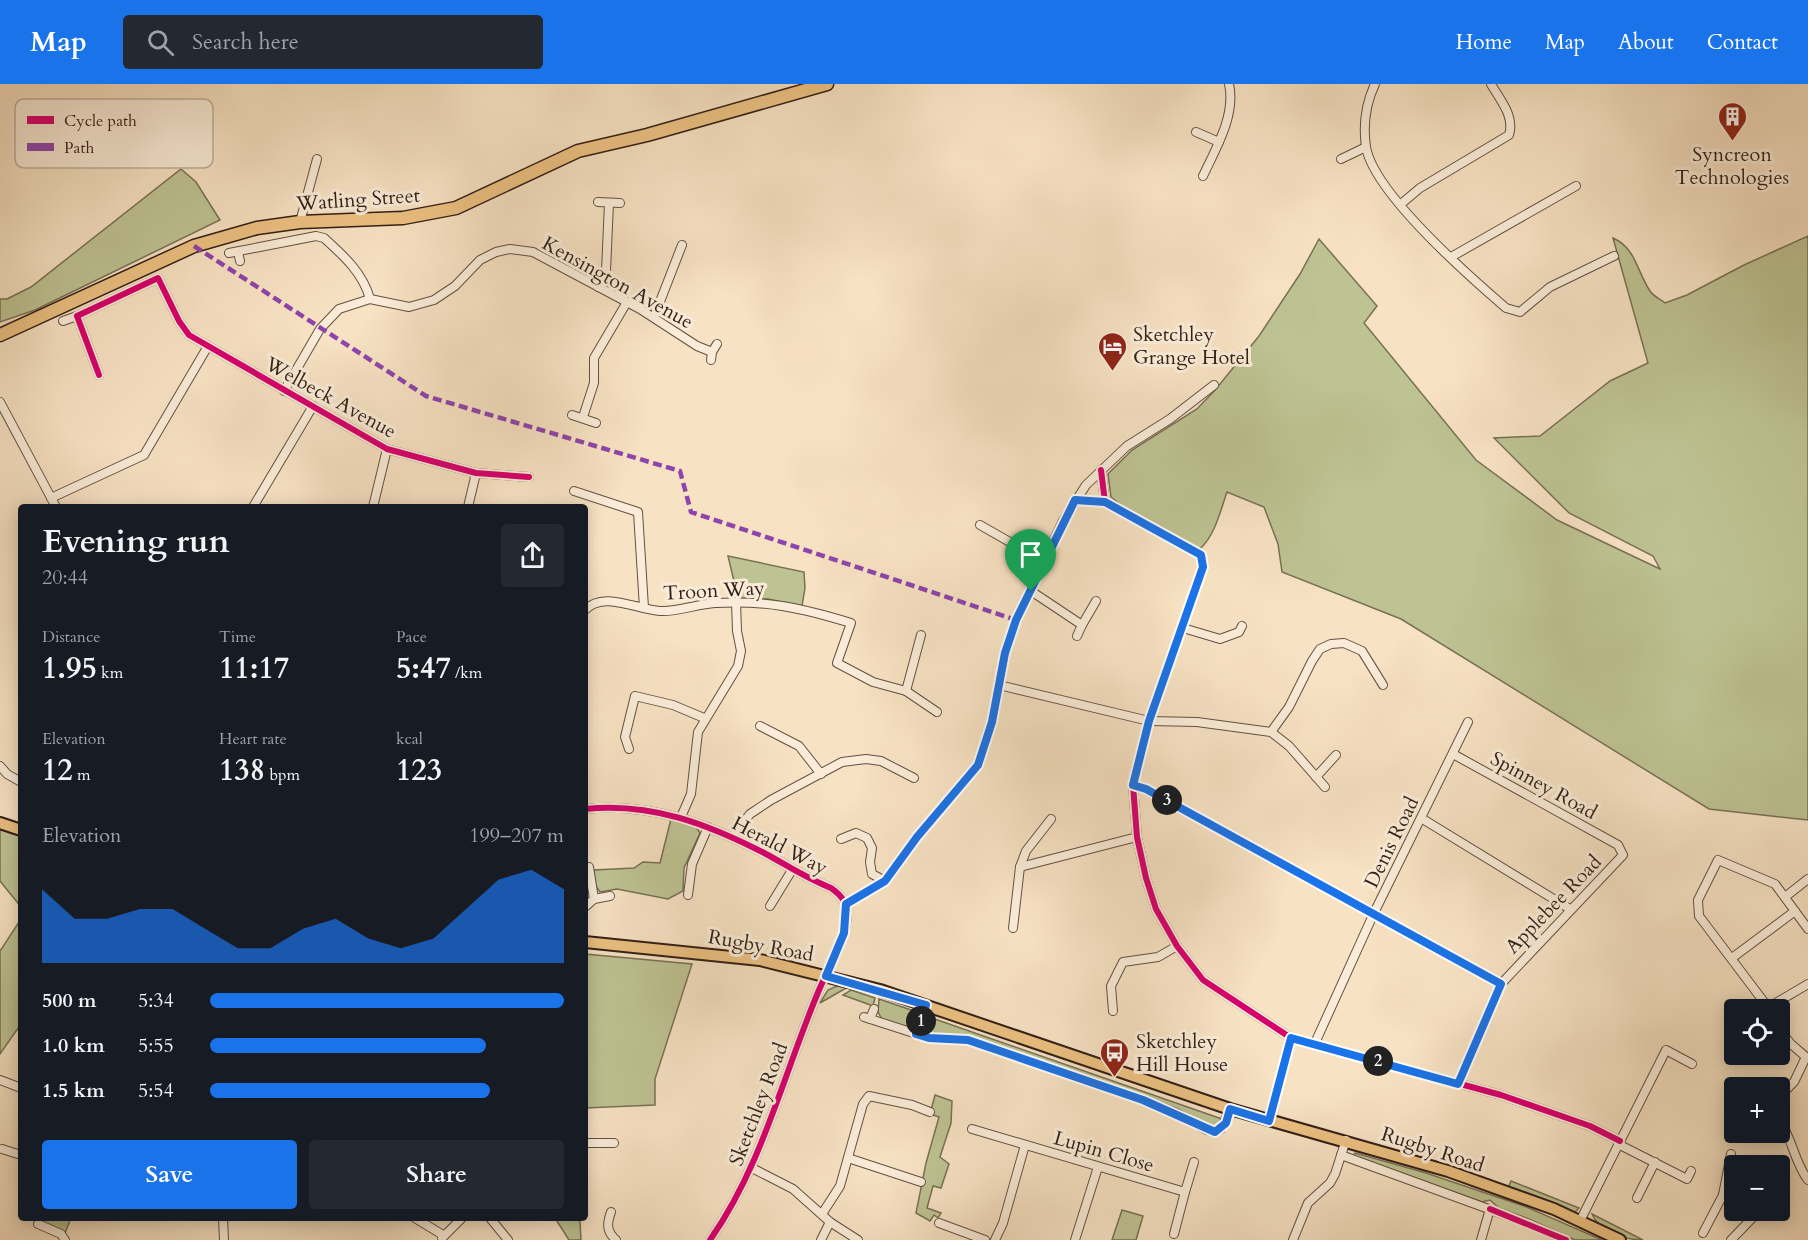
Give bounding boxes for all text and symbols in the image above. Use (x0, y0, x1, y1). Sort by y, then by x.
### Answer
search box (123, 15, 543, 69)
text: Map (30, 23, 87, 61)
icon: search (144, 26, 177, 59)
text: Search here (192, 27, 299, 57)
text: Home (1456, 28, 1512, 57)
text: Map (1545, 28, 1585, 57)
text: About (1618, 28, 1674, 57)
text: Contact (1707, 28, 1778, 57)
legend (15, 99, 213, 168)
building icon: Syncreon Technologies (1716, 100, 1748, 142)
text: Cycle path (64, 110, 137, 132)
text: Path (64, 137, 94, 159)
place label: Syncreon Technologies (1675, 141, 1789, 191)
street label: Watling Street (294, 182, 421, 217)
street label: Kensington Avenue (537, 230, 698, 335)
place label: Sketchley Grange Hotel (1133, 321, 1250, 371)
hotel icon: Sketchley Grange Hotel (1096, 330, 1128, 372)
street label: Welbeck Avenue (259, 350, 401, 445)
text: Evening run (42, 519, 230, 564)
button: share (501, 524, 564, 587)
pin (1005, 529, 1056, 591)
icon: arrive (1014, 538, 1047, 571)
text: 20:44 (42, 564, 88, 591)
street label: Troon Way (663, 574, 766, 607)
text: Distance (42, 626, 100, 648)
text: Time (219, 626, 256, 648)
text: Pace (396, 626, 427, 648)
text: 1.95 (42, 648, 97, 689)
text: 11:17 (219, 648, 289, 689)
text: 5:47 (396, 648, 451, 689)
text: km (97, 662, 123, 684)
text: /km (451, 662, 482, 684)
text: Elevation (42, 728, 106, 750)
text: Heart rate (219, 728, 287, 750)
text: kcal (396, 728, 423, 750)
street label: Spinney Road (1486, 745, 1602, 826)
text: 12 (42, 750, 73, 791)
text: 138 (219, 750, 265, 791)
text: 123 (396, 750, 442, 791)
text: m (73, 764, 91, 786)
text: bpm (265, 764, 300, 786)
pin: 3 (1152, 785, 1182, 815)
text: 3 (1163, 789, 1171, 811)
street label: Denis Road (1358, 792, 1425, 892)
street label: Herald Way (727, 810, 833, 881)
text: Elevation (42, 822, 121, 849)
text: 199–207 m (469, 822, 564, 849)
street label: Applebee Road (1499, 849, 1608, 960)
street label: Rugby Road (706, 923, 816, 968)
text: 500 m (42, 987, 97, 1014)
text: 5:34 (138, 987, 174, 1014)
map controls (1724, 999, 1790, 1221)
button: locate (1724, 999, 1790, 1065)
pin: 1 (906, 1006, 936, 1036)
text: 1 (917, 1010, 925, 1032)
place label: Sketchley Hill House (1136, 1028, 1228, 1078)
text: 1.0 km (42, 1032, 105, 1059)
text: 5:55 (138, 1032, 174, 1059)
bus stop icon: Sketchley Hill House (1099, 1036, 1131, 1078)
street label: Sketchley Road (723, 1038, 795, 1170)
pin: 2 (1363, 1046, 1393, 1076)
text: 2 (1374, 1050, 1382, 1072)
text: 1.5 km (42, 1077, 105, 1104)
text: 5:54 (138, 1077, 174, 1104)
button: + (1724, 1077, 1790, 1143)
street label: Rugby Road (1378, 1120, 1488, 1179)
street label: Lupin Close (1051, 1124, 1157, 1179)
button: Save (42, 1140, 297, 1209)
button: Share (309, 1140, 564, 1209)
button: − (1724, 1155, 1790, 1221)

